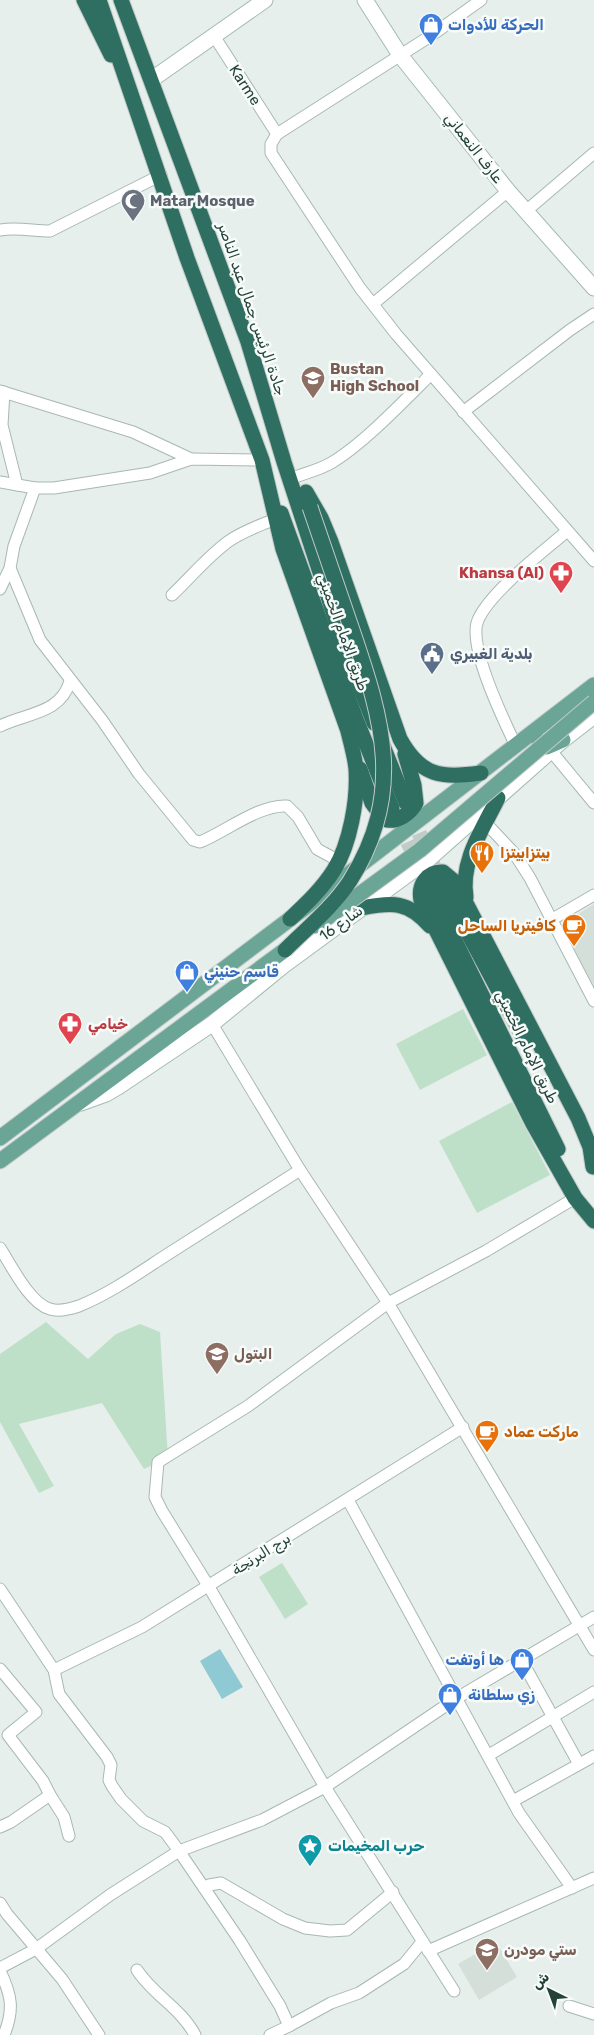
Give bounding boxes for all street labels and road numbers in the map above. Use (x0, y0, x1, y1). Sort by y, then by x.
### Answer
street label: Karme (225, 61, 265, 109)
street label: عارف النعماني (439, 109, 507, 189)
street label: جادة الرئيس جمال عبد الناصر (214, 219, 290, 398)
street label: طريق الإمام الخميني (311, 571, 373, 694)
street label: شارع 16 (316, 901, 367, 946)
street label: طريق الإمام الخميني (489, 987, 562, 1108)
street label: برج البرنجة (228, 1529, 295, 1581)

